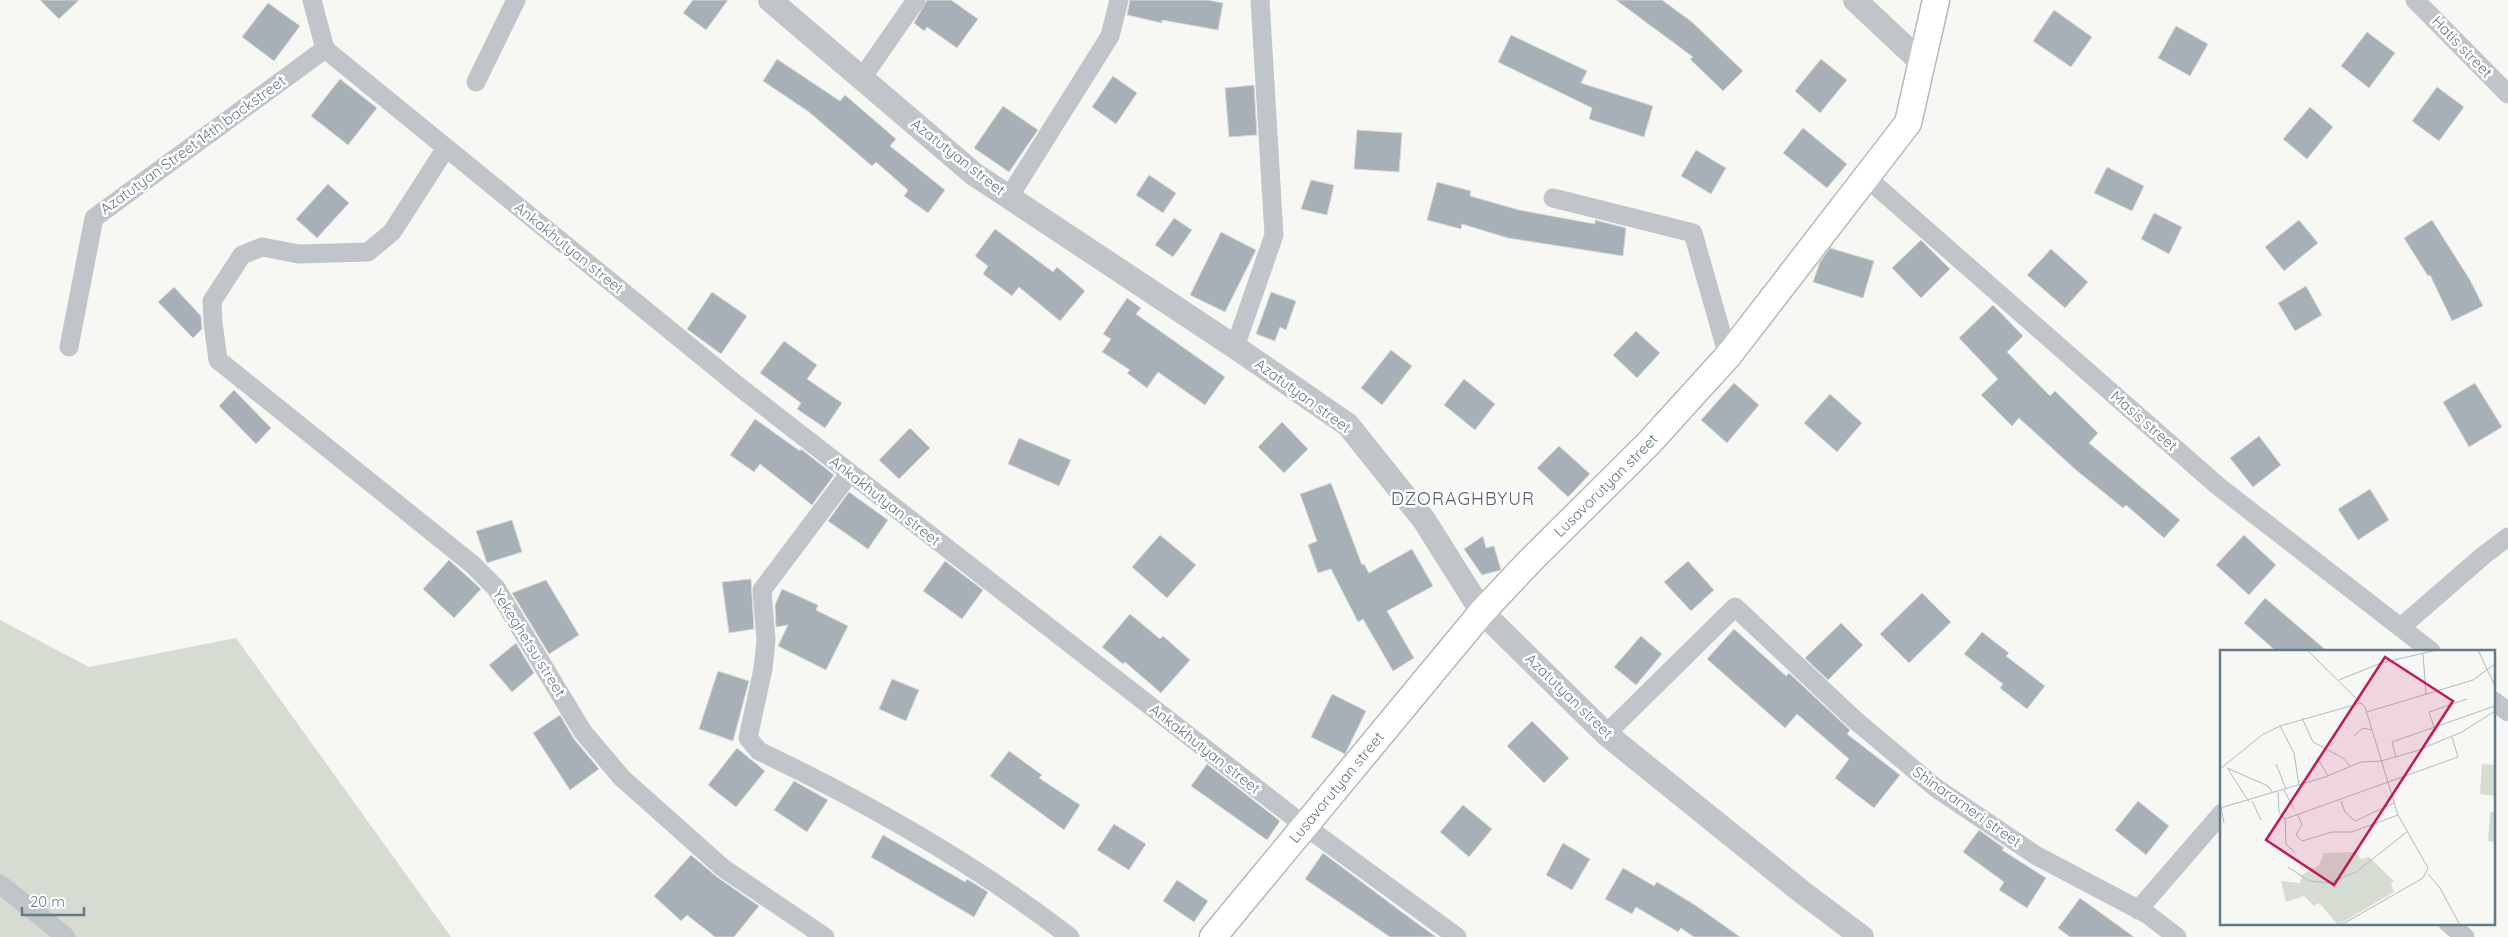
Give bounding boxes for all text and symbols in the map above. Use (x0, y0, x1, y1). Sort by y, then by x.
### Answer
street label: Hatis street (2428, 12, 2497, 82)
street label: Azatutyan Street 14th backstreet (96, 71, 289, 218)
street label: Azatutyan street (907, 114, 1009, 199)
street label: Ankakhutyan street (511, 198, 628, 298)
street label: Azatutyan street (1251, 354, 1355, 437)
street label: Masis street (2107, 386, 2182, 455)
street label: Lusavorutyan street (1550, 430, 1662, 541)
street label: Ankakhutyan street (826, 451, 945, 550)
district label: DZORAGHBYUR (1391, 487, 1535, 510)
street label: Yekeghetsu street (489, 585, 570, 700)
street label: Azatutyan street (1522, 649, 1617, 742)
inset map (2220, 650, 2496, 924)
street label: Ankakhutyan street (1146, 699, 1265, 798)
street label: Lusavorutyan street (1285, 728, 1388, 847)
street label: Shinararneri street (1909, 762, 2025, 851)
scale bar (22, 884, 85, 916)
text: 20 m (30, 892, 65, 911)

